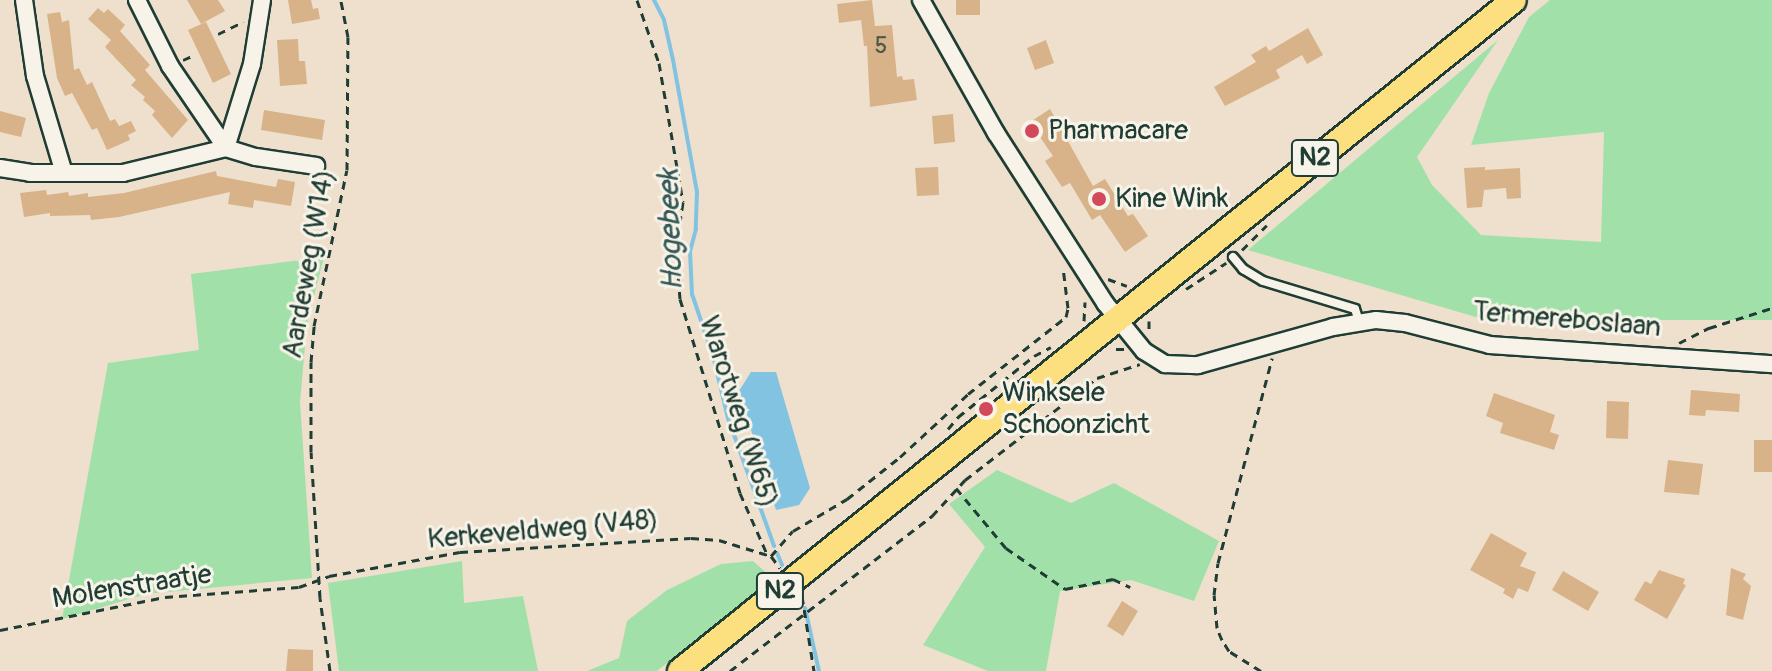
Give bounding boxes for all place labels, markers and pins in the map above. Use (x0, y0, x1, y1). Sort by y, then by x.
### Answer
place label: Pharmacare (1048, 114, 1188, 148)
marker: Pharmacare (1023, 122, 1041, 140)
place label: Kine Wink (1115, 182, 1228, 216)
marker: Kine Wink (1090, 190, 1108, 208)
place label: Winksele Schoonzicht (1002, 376, 1150, 442)
marker: Winksele Schoonzicht (977, 400, 995, 418)

